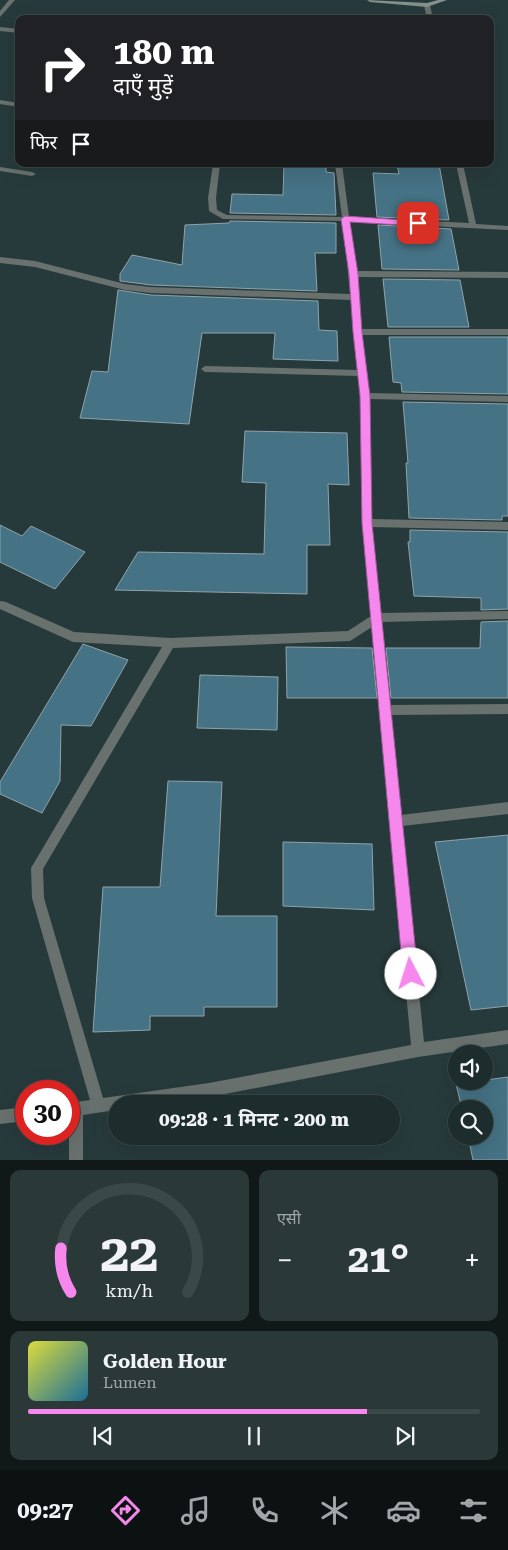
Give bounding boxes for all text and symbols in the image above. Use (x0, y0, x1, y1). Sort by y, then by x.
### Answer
text: 180 m (113, 32, 214, 73)
icon: right (30, 35, 95, 100)
text: दाएँ मुड़ें (113, 74, 173, 99)
icon: arrive (67, 130, 95, 158)
text: फिर (30, 131, 57, 154)
pin (397, 202, 439, 244)
icon: arrive (404, 209, 432, 237)
position arrow (384, 947, 436, 999)
map controls (448, 1045, 493, 1145)
button: sound (448, 1045, 493, 1090)
speed limit sign: 30 (15, 1080, 80, 1145)
button: search (448, 1100, 493, 1145)
text: 09:28 · 1 मिनट · 200 m (159, 1108, 349, 1131)
text: एसी (277, 1209, 301, 1228)
text: 22 (100, 1223, 159, 1284)
text: 21° (348, 1237, 409, 1281)
text: − (277, 1244, 293, 1277)
text: + (464, 1244, 480, 1277)
text: km/h (106, 1280, 154, 1301)
text: Golden Hour (103, 1350, 227, 1373)
text: Lumen (103, 1373, 157, 1392)
icon: previous (89, 1422, 117, 1450)
icon: pause (240, 1422, 268, 1450)
icon: next (391, 1422, 419, 1450)
icon: directions (108, 1493, 143, 1528)
icon: music (178, 1493, 213, 1528)
icon: phone (247, 1493, 282, 1528)
icon: climate (317, 1493, 352, 1528)
icon: car (386, 1493, 421, 1528)
icon: filters (456, 1493, 491, 1528)
text: 09:27 (17, 1498, 73, 1523)

